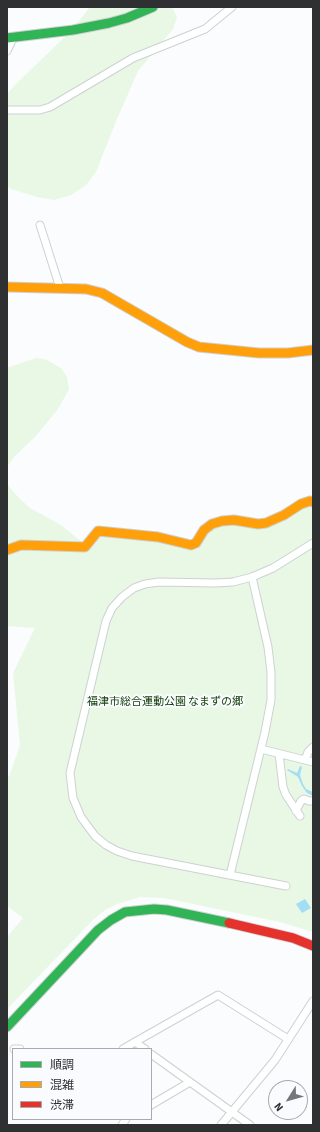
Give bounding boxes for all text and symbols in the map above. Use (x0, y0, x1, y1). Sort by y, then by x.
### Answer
park label: 福津市総合運動公園 なまずの郷 (87, 696, 243, 710)
legend (12, 1048, 152, 1120)
text: 順調 (50, 1057, 74, 1074)
text: 混雑 (50, 1077, 74, 1094)
north arrow (268, 1080, 308, 1120)
text: 渋滞 (50, 1097, 74, 1114)
text: N (271, 1099, 287, 1114)

